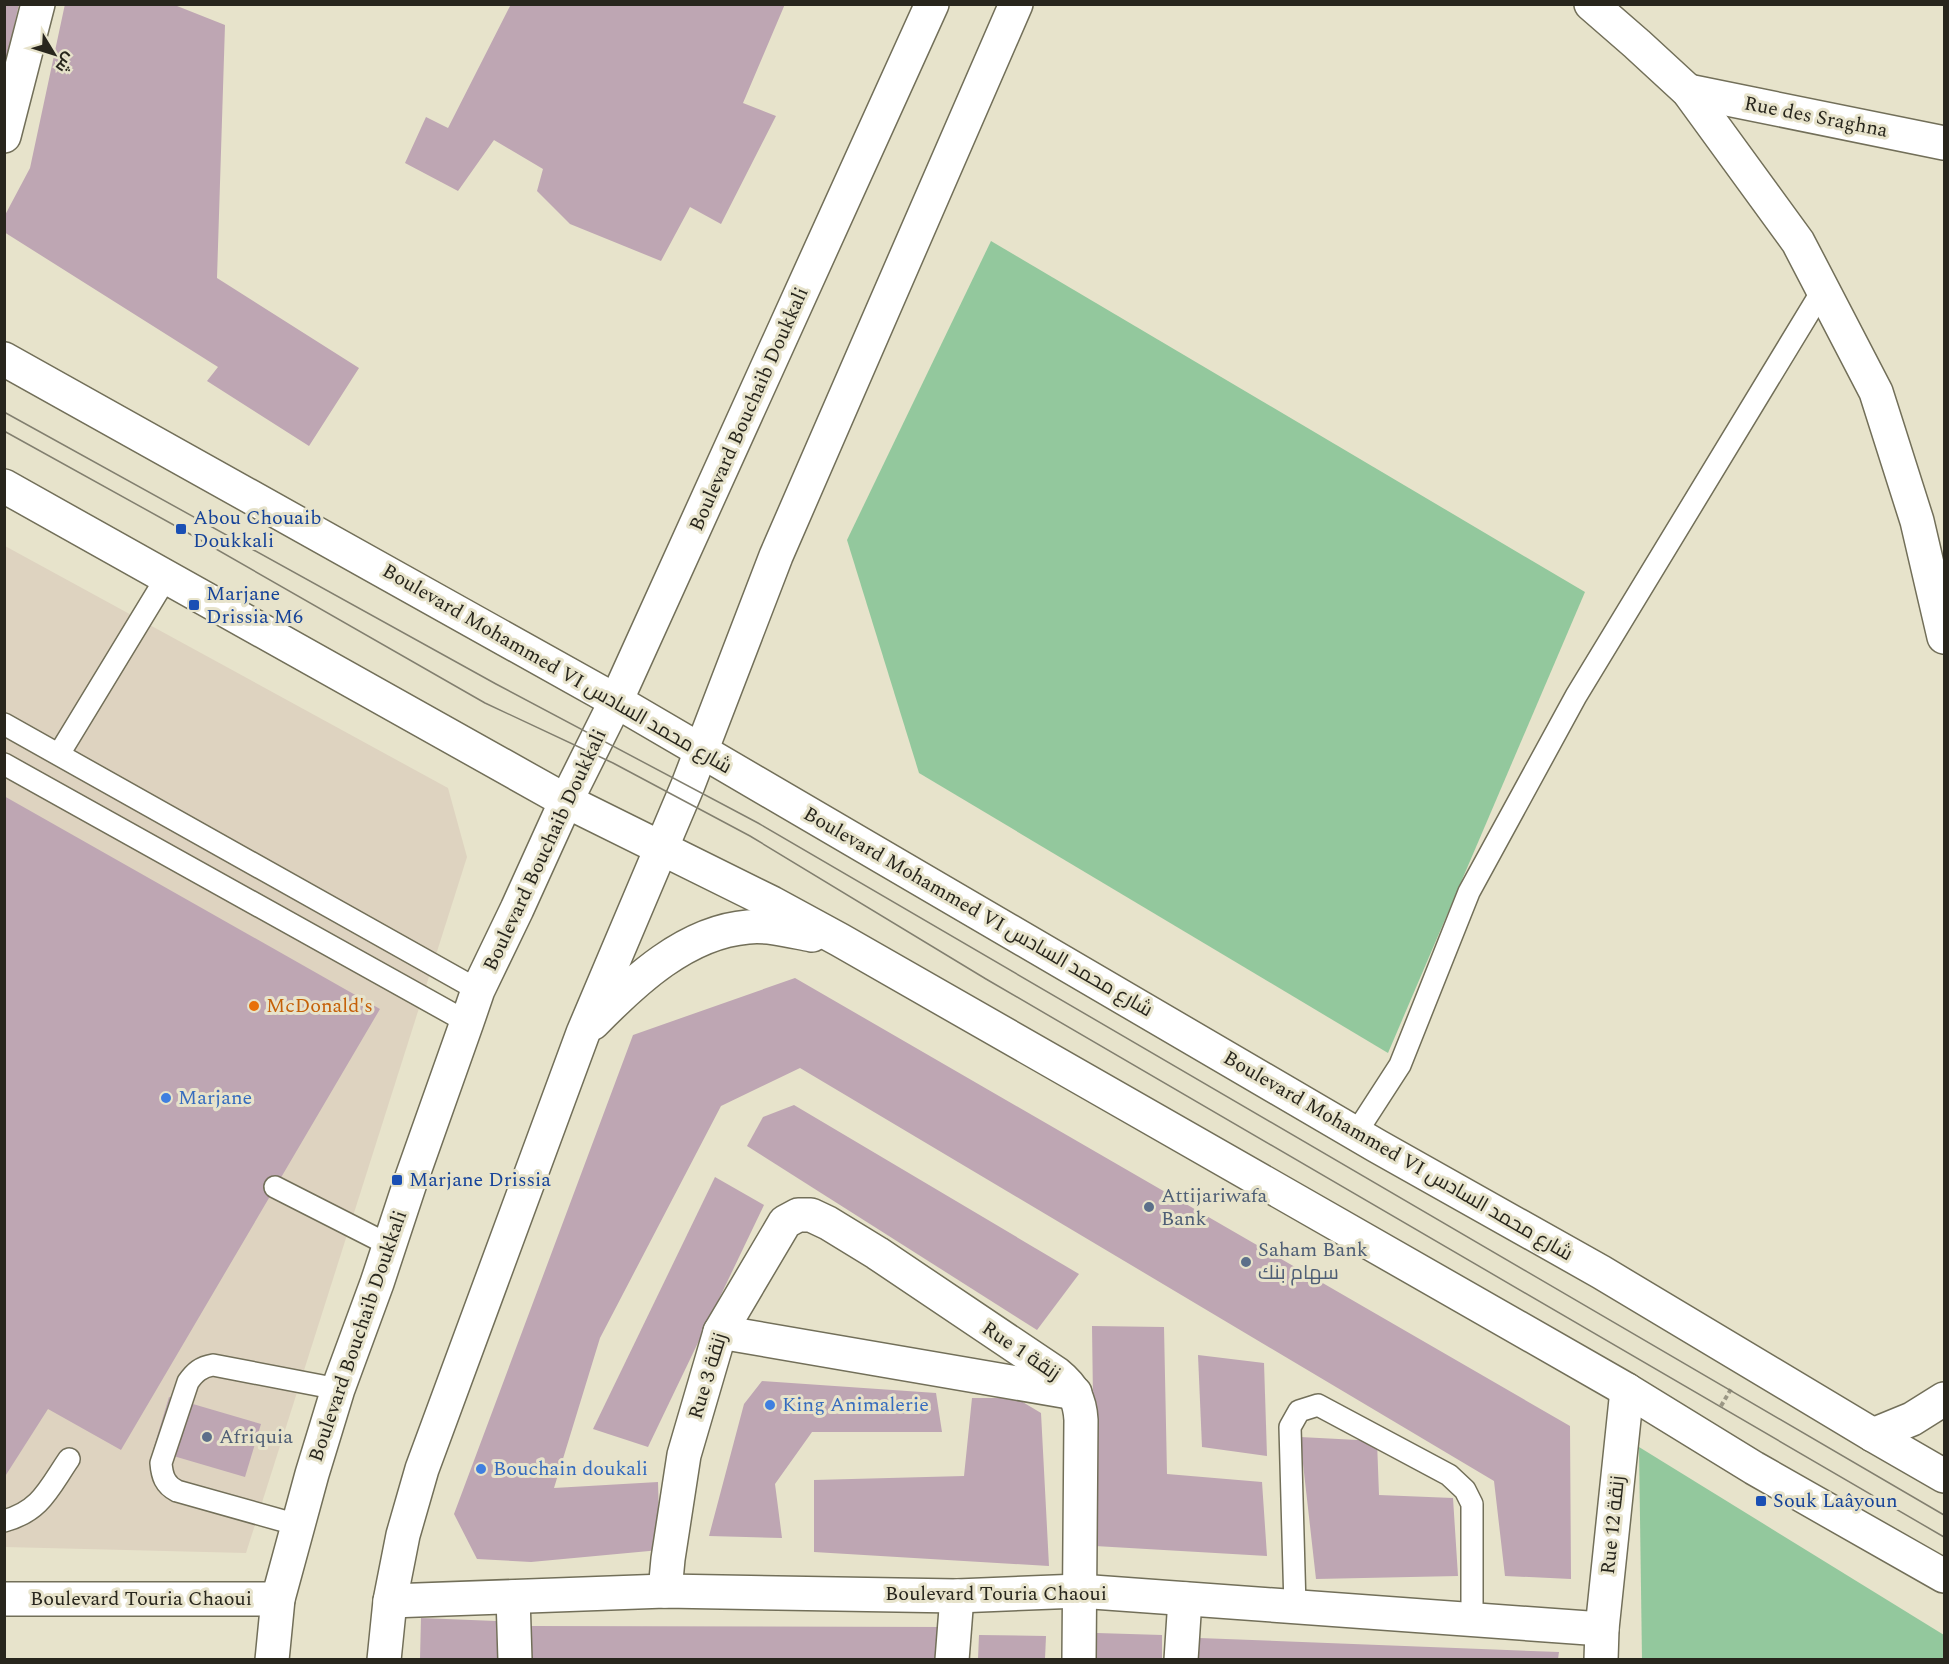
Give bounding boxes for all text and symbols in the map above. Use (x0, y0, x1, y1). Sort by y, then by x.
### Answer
north arrow (24, 24, 84, 84)
text: ش (49, 47, 81, 78)
street label: Rue des Sraghna (1742, 88, 1891, 146)
street label: Boulevard Bouchaib Doukkali (682, 282, 816, 536)
place label: Abou Chouaib Doukkali (193, 503, 321, 556)
marker: Abou Chouaib Doukkali (174, 522, 188, 536)
street label: Boulevard Mohammed VI شارع محمد السادس (377, 556, 737, 782)
place label: Marjane Drissia M6 (206, 579, 303, 632)
marker: Marjane Drissia M6 (187, 598, 201, 612)
street label: Boulevard Bouchaib Doukkali (476, 724, 614, 976)
street label: Boulevard Mohammed VI شارع محمد السادس (798, 799, 1158, 1025)
place label: McDonald's (266, 991, 373, 1021)
marker: McDonald's (247, 999, 261, 1013)
street label: Boulevard Mohammed VI شارع محمد السادس (1218, 1043, 1578, 1269)
place label: Marjane (178, 1083, 252, 1113)
marker: Marjane (159, 1091, 173, 1105)
place label: Marjane Drissia (409, 1165, 551, 1195)
marker: Marjane Drissia (390, 1173, 404, 1187)
place label: Attijariwafa Bank (1161, 1181, 1268, 1234)
marker: Attijariwafa Bank (1142, 1200, 1156, 1214)
street label: Boulevard Bouchaib Doukkali (301, 1206, 415, 1466)
place label: Saham Bank سهام بنك (1258, 1235, 1368, 1288)
marker: Saham Bank سهام بنك (1239, 1255, 1253, 1269)
street label: Rue 1 زنقة (976, 1314, 1066, 1388)
street label: Rue 3 زنقة (681, 1329, 735, 1423)
place label: King Animalerie (782, 1390, 929, 1420)
marker: King Animalerie (763, 1398, 777, 1412)
place label: Afriquia (219, 1422, 293, 1452)
marker: Afriquia (200, 1430, 214, 1444)
place label: Bouchain doukali (493, 1454, 648, 1484)
marker: Bouchain doukali (474, 1462, 488, 1476)
street label: Rue 12 زنقة (1593, 1474, 1633, 1576)
place label: Souk Laâyoun (1773, 1486, 1898, 1516)
marker: Souk Laâyoun (1754, 1494, 1768, 1508)
street label: Boulevard Touria Chaoui (885, 1579, 1107, 1609)
street label: Boulevard Touria Chaoui (30, 1584, 252, 1614)

